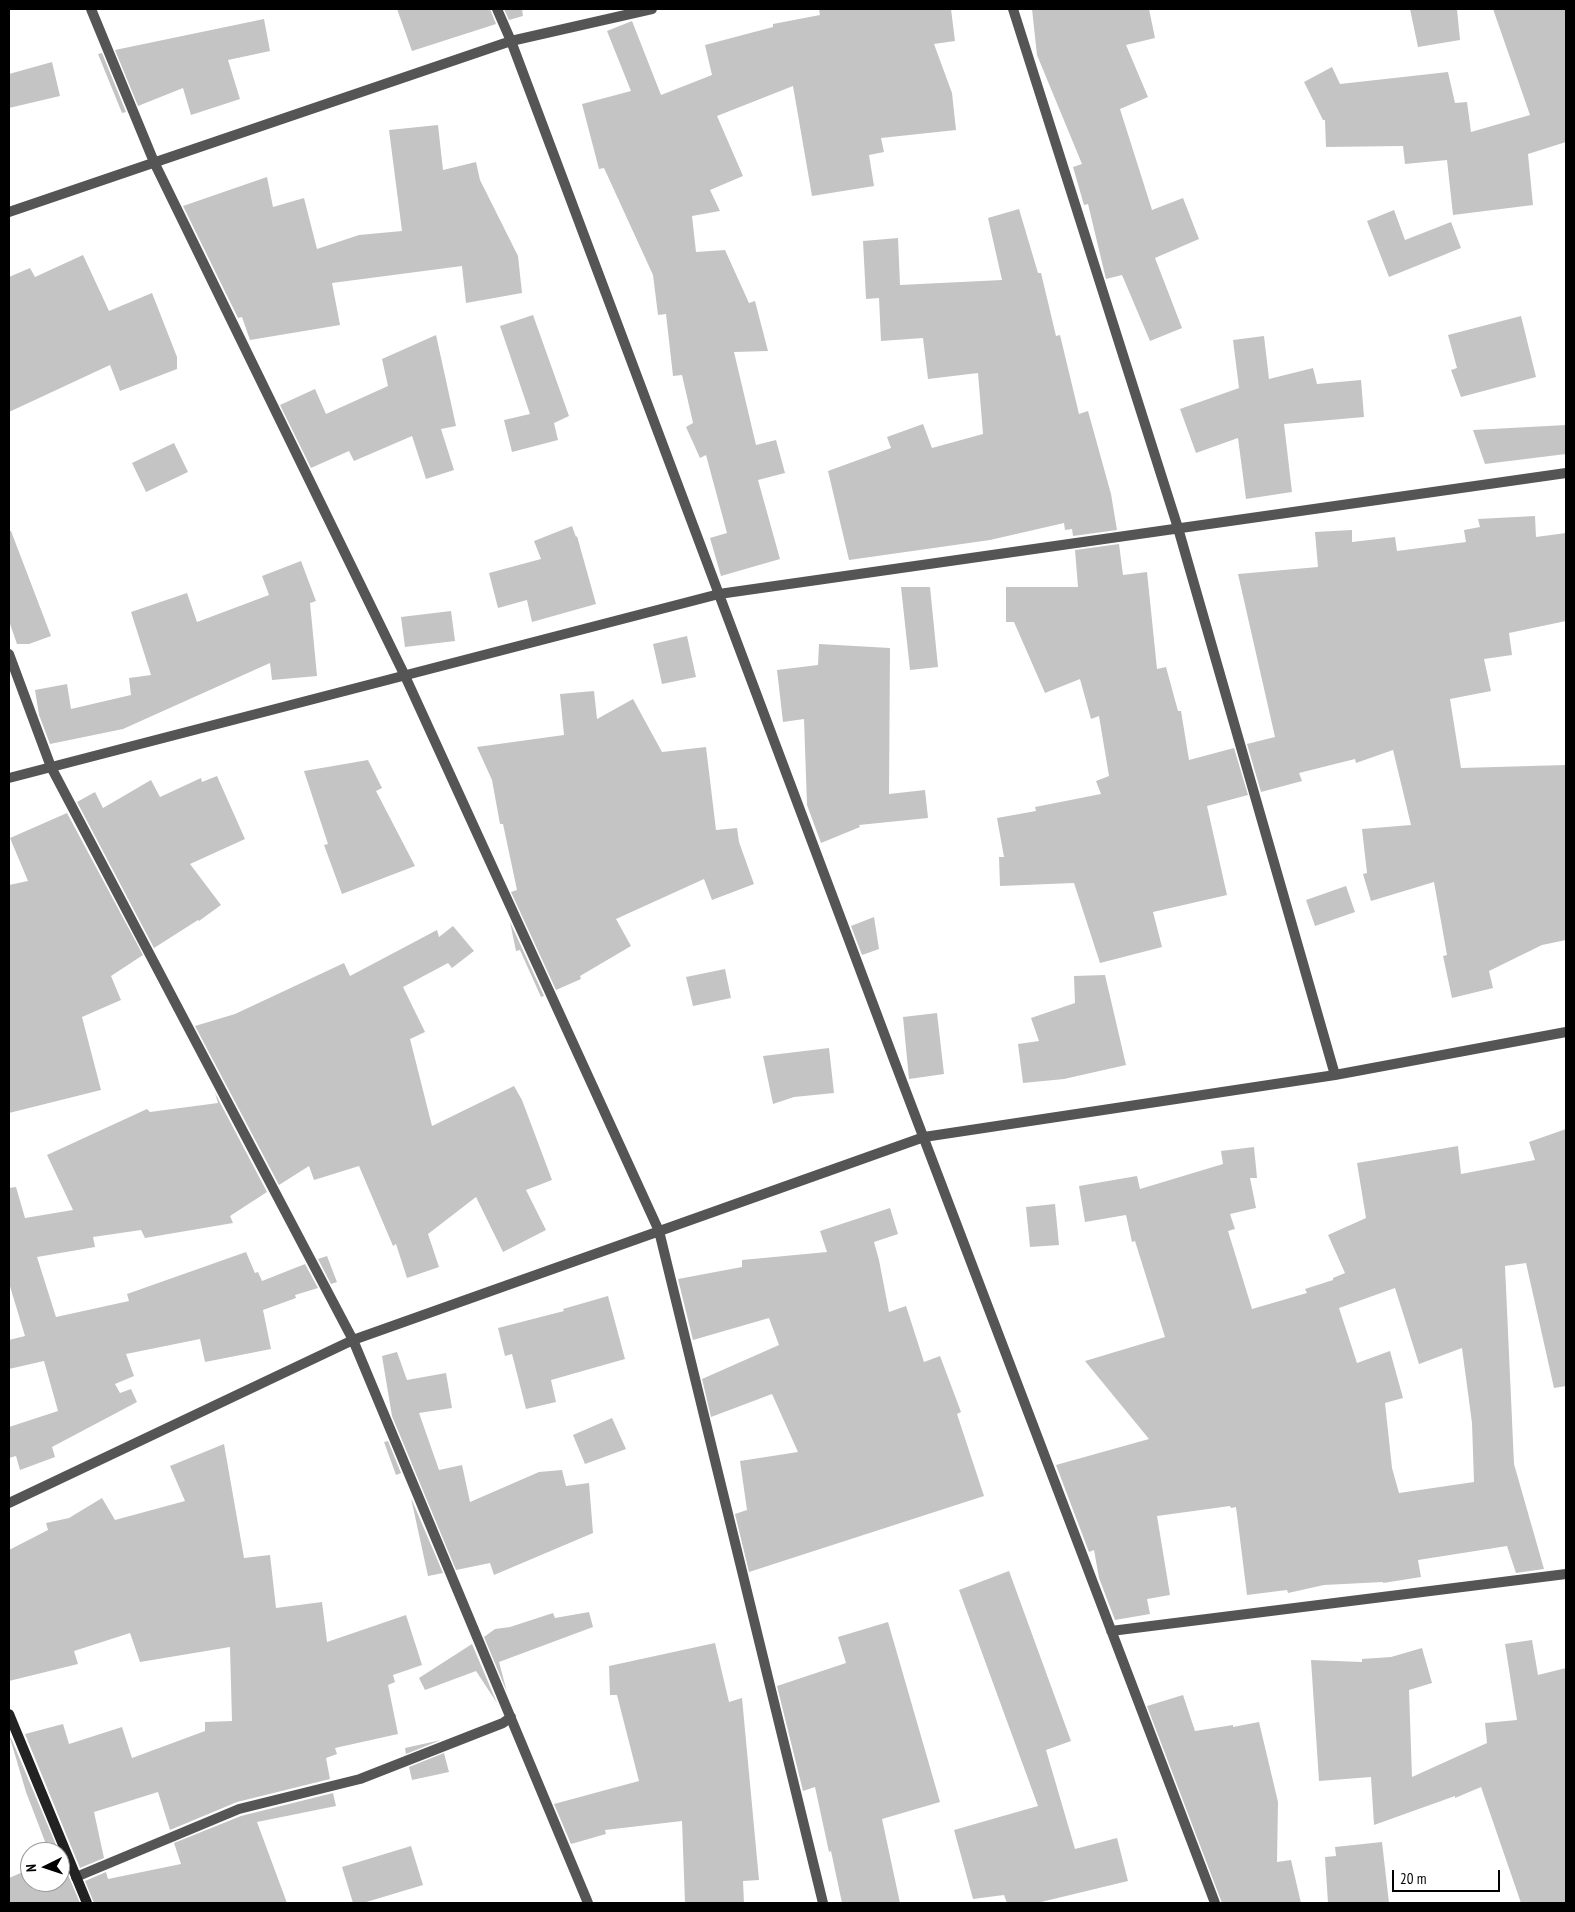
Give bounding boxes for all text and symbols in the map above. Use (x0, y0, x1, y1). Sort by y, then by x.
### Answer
north arrow (20, 1842, 70, 1892)
scale bar (1395, 1860, 1502, 1892)
text: N (22, 1864, 40, 1872)
text: 20 m (1400, 1869, 1426, 1888)

